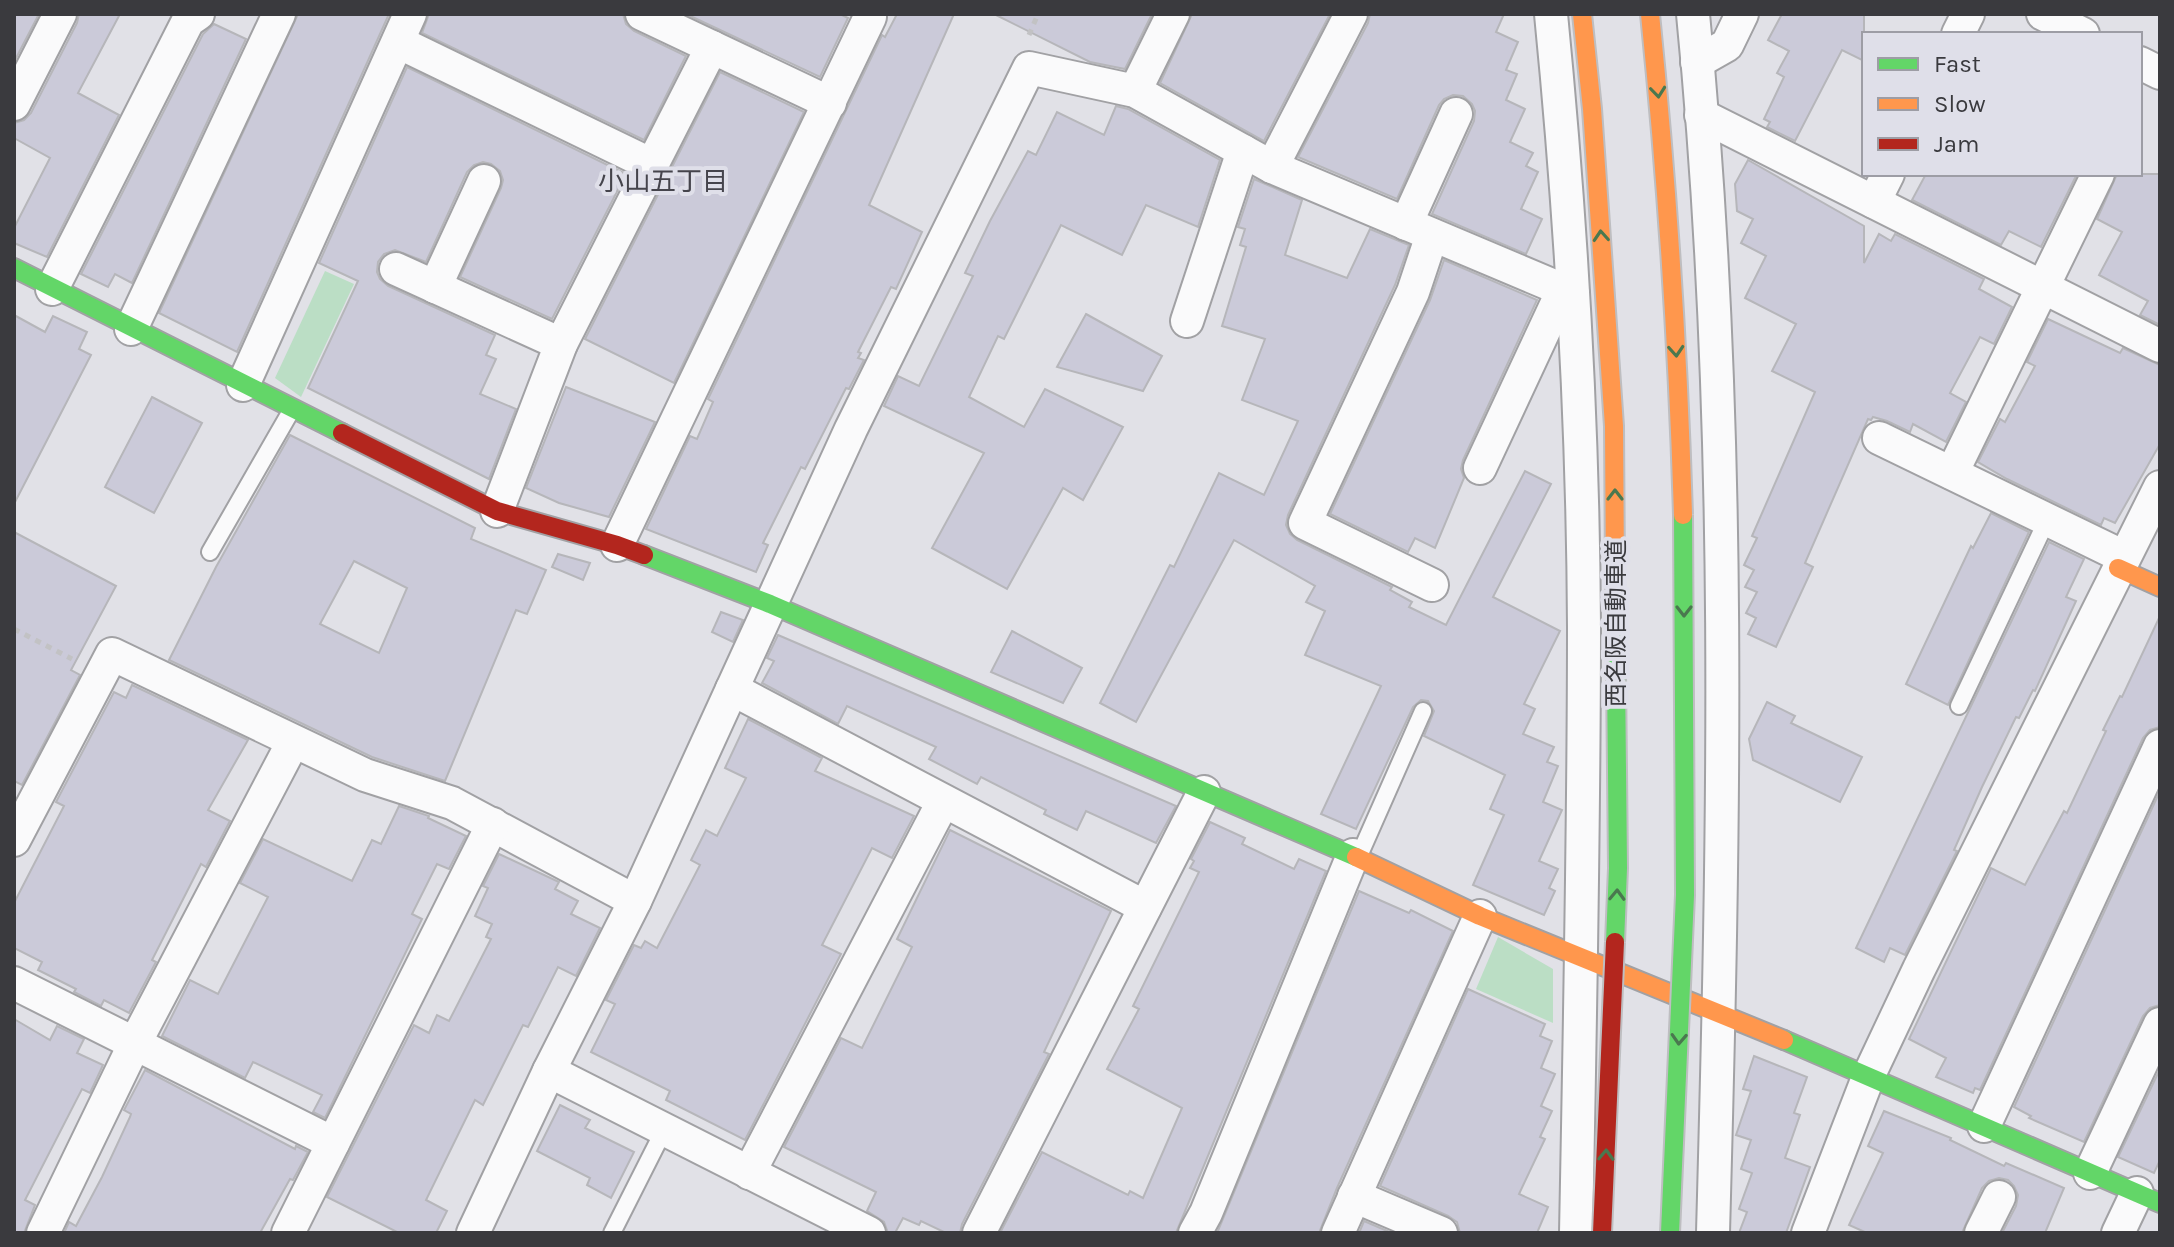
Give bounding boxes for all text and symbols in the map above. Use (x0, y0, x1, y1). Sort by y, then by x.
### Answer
legend (1862, 32, 2142, 176)
text: Fast (1934, 50, 1981, 78)
one-way arrow (1649, 86, 1666, 99)
text: Slow (1934, 90, 1986, 118)
text: Jam (1934, 130, 1979, 158)
district label: 小山五丁目 (598, 166, 728, 197)
one-way arrow (1593, 229, 1610, 242)
one-way arrow (1667, 345, 1684, 358)
one-way arrow (1606, 488, 1624, 501)
street label: 西名阪自動車道 (1602, 539, 1630, 707)
one-way arrow (1675, 605, 1693, 618)
one-way arrow (1608, 888, 1625, 901)
one-way arrow (1670, 1033, 1687, 1046)
one-way arrow (1597, 1148, 1614, 1161)

